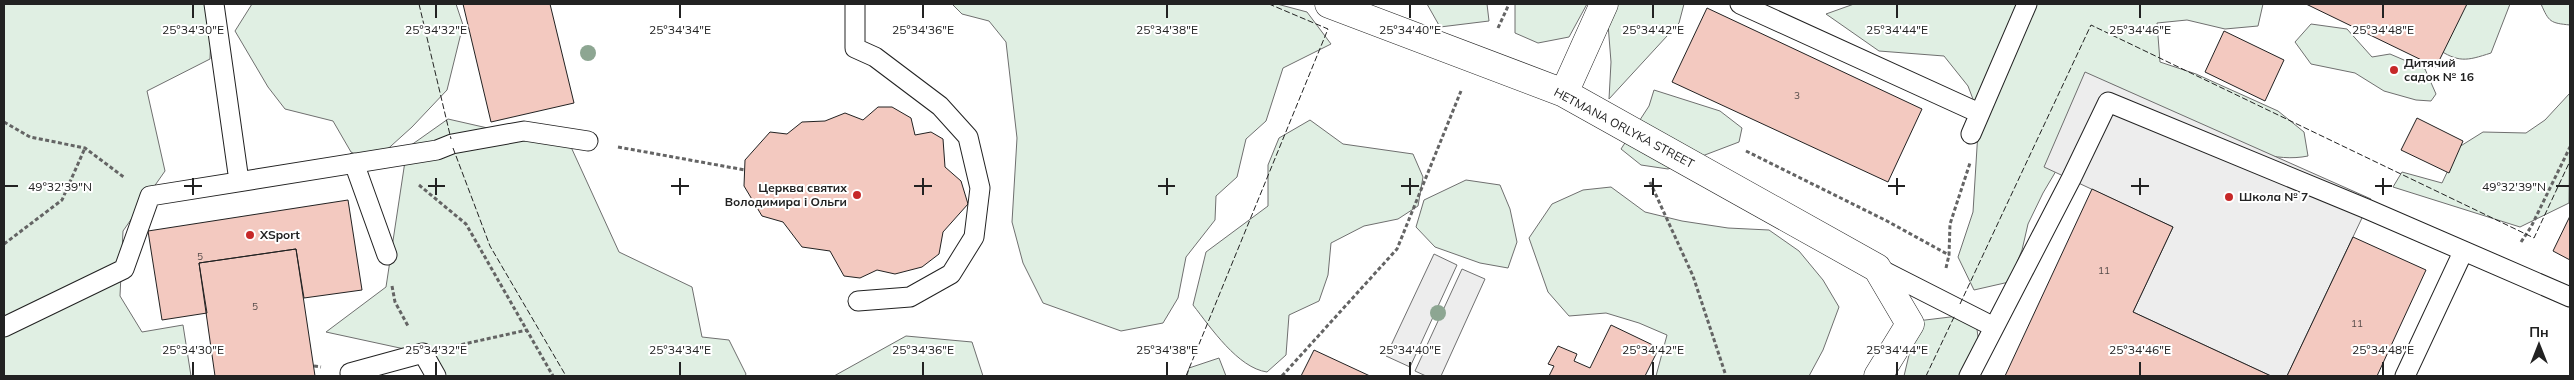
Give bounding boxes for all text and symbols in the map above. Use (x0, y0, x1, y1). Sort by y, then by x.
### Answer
text: 25°34'30"E (162, 22, 224, 37)
text: 25°34'32"E (405, 22, 467, 37)
text: 25°34'34"E (649, 22, 711, 37)
text: 25°34'36"E (892, 22, 954, 37)
text: 25°34'38"E (1136, 22, 1198, 37)
text: 25°34'40"E (1379, 22, 1441, 37)
text: 25°34'42"E (1622, 22, 1684, 37)
text: 25°34'44"E (1866, 22, 1928, 37)
text: 25°34'46"E (2109, 22, 2171, 37)
text: 25°34'48"E (2352, 22, 2414, 37)
place label: Дитячий садок № 16 (2404, 55, 2474, 84)
marker: Дитячий садок № 16 (2388, 64, 2400, 76)
street label: HETMANA ORLYKA STREET (1551, 84, 1698, 171)
house number: 3 (1794, 89, 1800, 102)
text: 49°32'39"N (28, 179, 92, 194)
text: 49°32'39"N (2482, 179, 2546, 194)
place label: Церква святих Володимира і Ольги (725, 180, 847, 209)
marker: Церква святих Володимира і Ольги (851, 189, 863, 201)
place label: Школа № 7 (2239, 189, 2308, 204)
marker: Школа № 7 (2223, 191, 2235, 203)
place label: XSport (259, 227, 300, 242)
marker: XSport (244, 229, 256, 241)
house number: 5 (197, 250, 203, 263)
house number: 11 (2098, 264, 2110, 277)
house number: 5 (252, 300, 258, 313)
house number: 11 (2351, 317, 2363, 330)
north arrow (2514, 320, 2564, 370)
text: Пн (2529, 323, 2549, 341)
text: 25°34'30"E (162, 342, 224, 357)
text: 25°34'32"E (405, 342, 467, 357)
text: 25°34'34"E (649, 342, 711, 357)
text: 25°34'36"E (892, 342, 954, 357)
text: 25°34'38"E (1136, 342, 1198, 357)
text: 25°34'40"E (1379, 342, 1441, 357)
text: 25°34'42"E (1622, 342, 1684, 357)
text: 25°34'44"E (1866, 342, 1928, 357)
text: 25°34'46"E (2109, 342, 2171, 357)
text: 25°34'48"E (2352, 342, 2414, 357)

